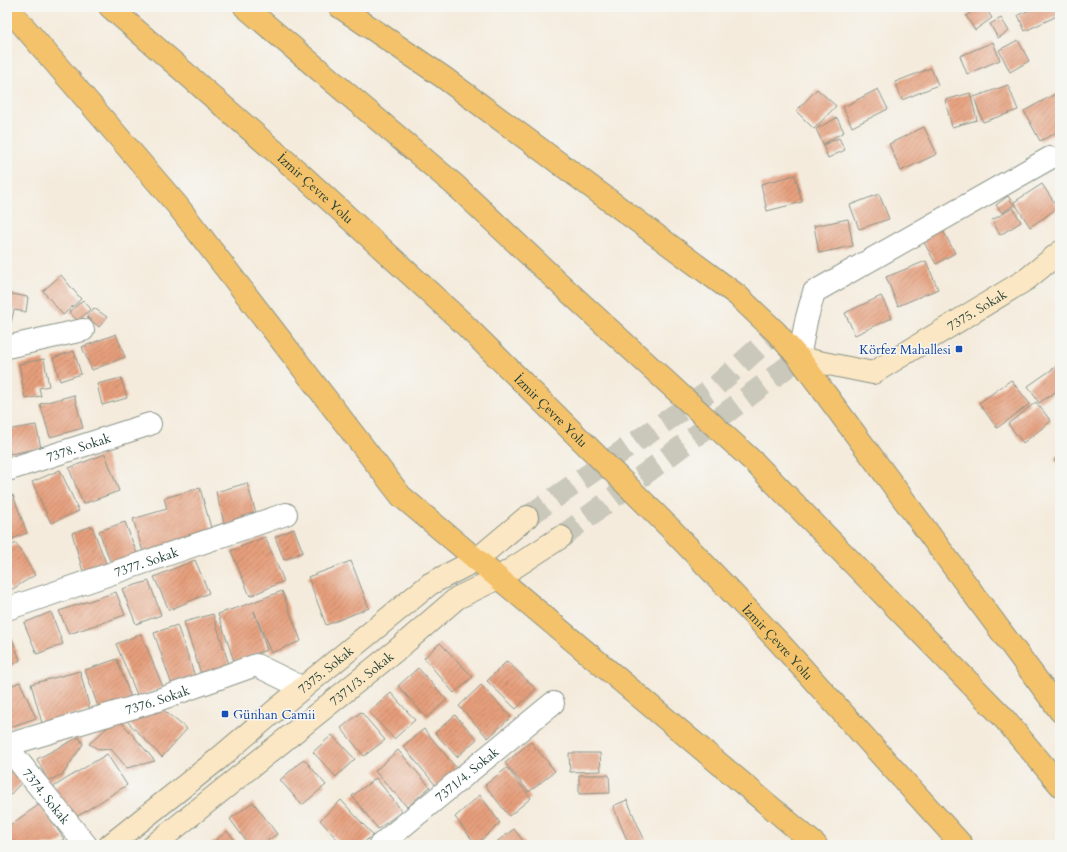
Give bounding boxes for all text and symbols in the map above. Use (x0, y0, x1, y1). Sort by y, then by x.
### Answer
street label: İzmir Çevre Yolu (273, 150, 357, 228)
street label: 7375. Sokak (944, 286, 1010, 336)
place label: Körfez Mahallesi (859, 341, 951, 359)
marker: Körfez Mahallesi (954, 344, 964, 354)
street label: İzmir Çevre Yolu (510, 371, 591, 452)
street label: 7378. Sokak (44, 429, 113, 467)
street label: 7377. Sokak (112, 543, 181, 582)
street label: İzmir Çevre Yolu (738, 601, 817, 684)
street label: 7375. Sokak (295, 642, 358, 698)
street label: 7371/3. Sokak (326, 648, 398, 710)
street label: 7376. Sokak (123, 681, 192, 719)
place label: Günhan Camii (233, 706, 316, 724)
marker: Günhan Camii (220, 709, 230, 719)
street label: 7371/4. Sokak (432, 743, 503, 806)
street label: 7374. Sokak (18, 765, 74, 828)

